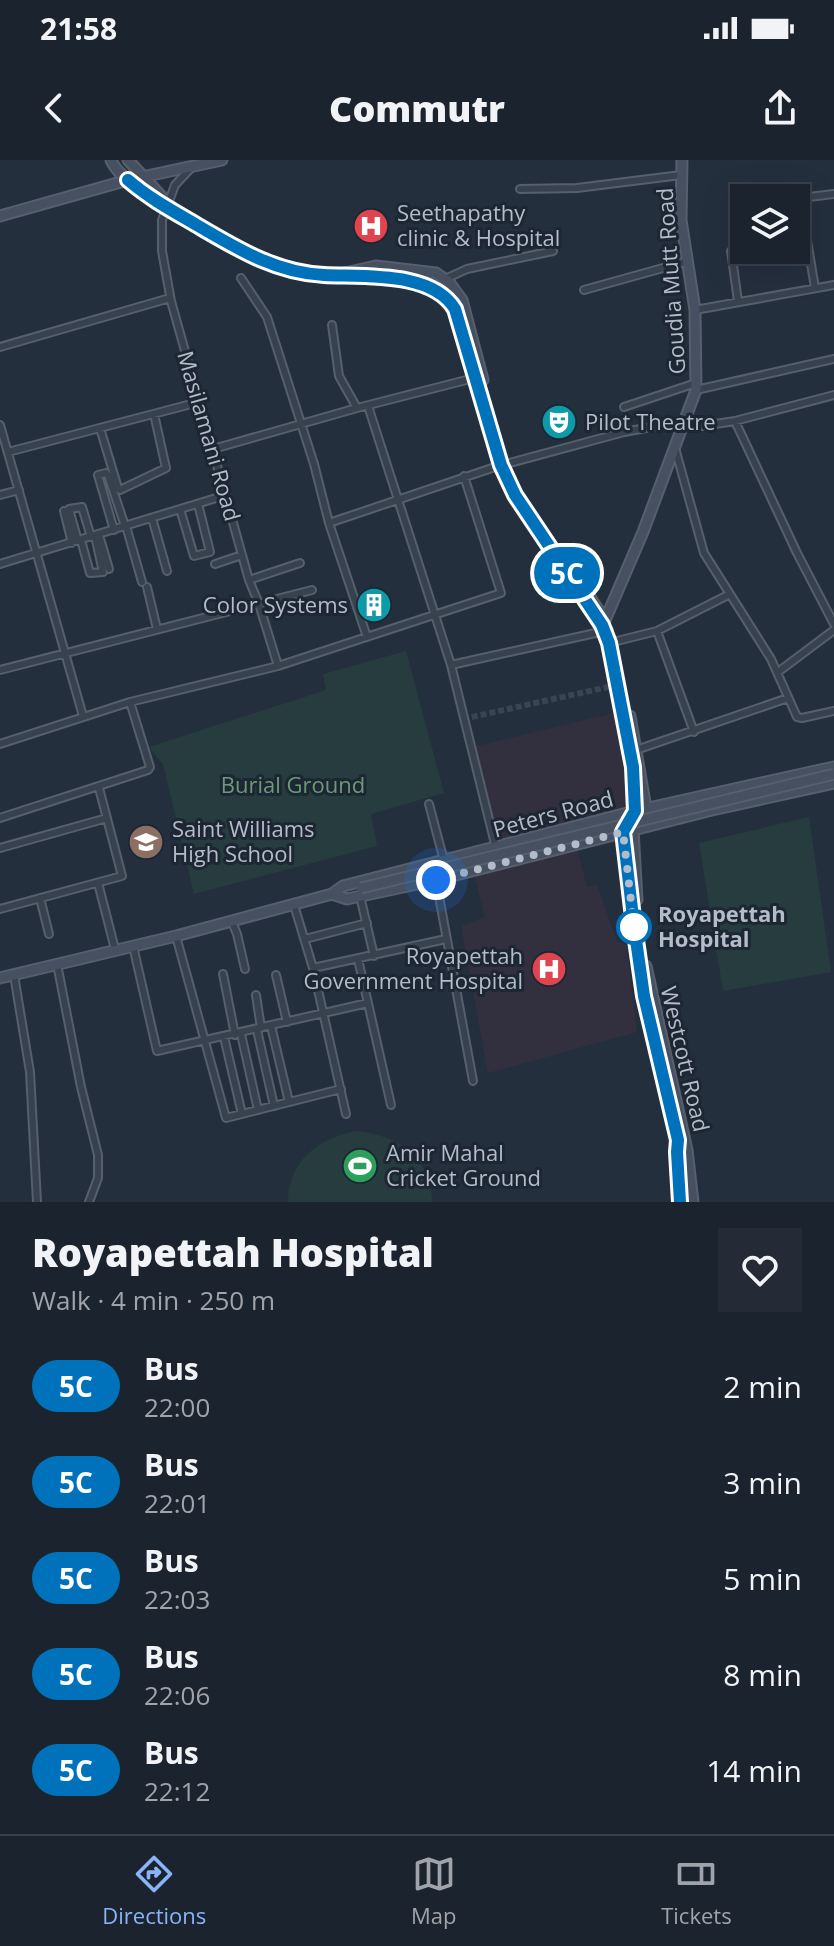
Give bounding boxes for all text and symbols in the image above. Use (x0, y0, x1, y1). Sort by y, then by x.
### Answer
text: 21:58 (40, 8, 117, 49)
text: Commutr (329, 84, 505, 133)
icon: back (32, 86, 76, 130)
icon: share (758, 86, 802, 130)
map controls (730, 184, 810, 264)
button: layers (730, 184, 810, 264)
street label: Goudia Mutt Road (649, 187, 691, 375)
place label: Seethapathy clinic & Hospital (397, 197, 560, 252)
hospital icon: Seethapathy clinic & Hospital (352, 207, 390, 245)
street label: Masilamani Road (171, 347, 249, 524)
theatre icon: Pilot Theatre (540, 403, 578, 441)
place label: Pilot Theatre (585, 406, 716, 436)
line badge: 5C (531, 547, 603, 599)
text: 5C (550, 554, 584, 592)
building icon: Color Systems (355, 586, 393, 624)
place label: Color Systems (203, 589, 348, 619)
park label: Burial Ground (221, 769, 365, 799)
street label: Peters Road (489, 783, 616, 844)
place label: Saint Williams High School (172, 813, 315, 868)
school or university icon: Saint Williams High School (127, 823, 165, 861)
your location (416, 860, 456, 900)
place label: Royapettah Hospital (658, 898, 786, 953)
marker: Royapettah Hospital (617, 910, 651, 944)
place label: Royapettah Government Hospital (304, 940, 523, 995)
hospital icon: Royapettah Government Hospital (530, 950, 568, 988)
street label: Westcott Road (655, 983, 717, 1135)
place label: Amir Mahal Cricket Ground (386, 1137, 541, 1192)
sports icon: Amir Mahal Cricket Ground (341, 1147, 379, 1185)
text: Royapettah Hospital (32, 1226, 434, 1278)
button: heart (718, 1228, 802, 1312)
text: Walk · 4 min · 250 m (32, 1282, 275, 1318)
text: Bus (144, 1348, 199, 1389)
text: 2 min (723, 1366, 802, 1407)
text: 5C (59, 1367, 93, 1405)
text: 22:00 (144, 1389, 210, 1425)
text: Bus (144, 1444, 199, 1485)
text: 3 min (723, 1462, 802, 1503)
text: 5C (59, 1463, 93, 1501)
text: 22:01 (144, 1485, 210, 1521)
text: Bus (144, 1540, 199, 1581)
text: 5 min (723, 1558, 802, 1599)
text: 5C (59, 1559, 93, 1597)
text: 22:03 (144, 1581, 210, 1617)
text: Bus (144, 1636, 199, 1677)
text: 8 min (723, 1654, 802, 1695)
text: 5C (59, 1655, 93, 1693)
text: 22:06 (144, 1677, 210, 1713)
text: Bus (144, 1732, 199, 1773)
text: 14 min (706, 1750, 802, 1791)
text: 5C (59, 1751, 93, 1789)
text: 22:12 (144, 1773, 210, 1809)
tab: Directions (102, 1852, 206, 1930)
tab: Map (411, 1852, 457, 1930)
tab: Tickets (661, 1852, 732, 1930)

